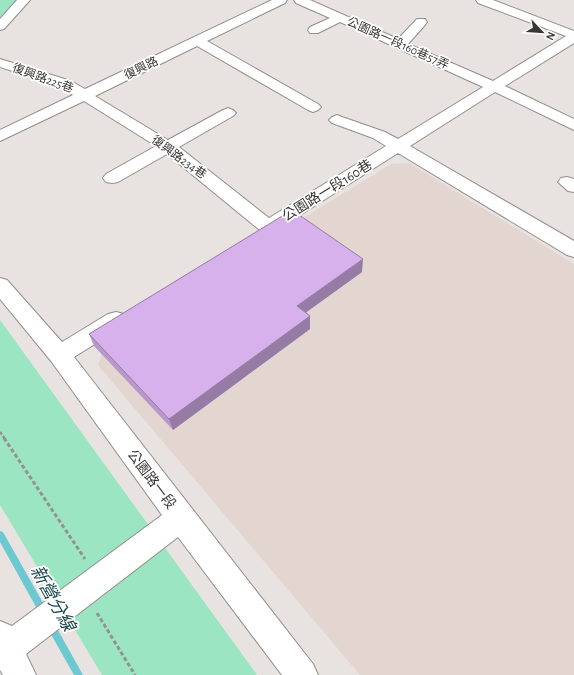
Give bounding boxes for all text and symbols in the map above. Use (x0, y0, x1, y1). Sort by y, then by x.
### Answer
north arrow (522, 12, 562, 52)
street label: 公園路一段160巷57弄 (345, 14, 451, 71)
text: N (544, 30, 557, 42)
street label: 復興路 (122, 54, 160, 81)
street label: 復興路225巷 (11, 60, 75, 95)
street label: 復興路234巷 (150, 132, 209, 181)
street label: 公園路一段160巷 (280, 157, 375, 224)
street label: 公園路一段 (125, 447, 179, 512)
water label: 新營分線 (27, 562, 80, 636)

